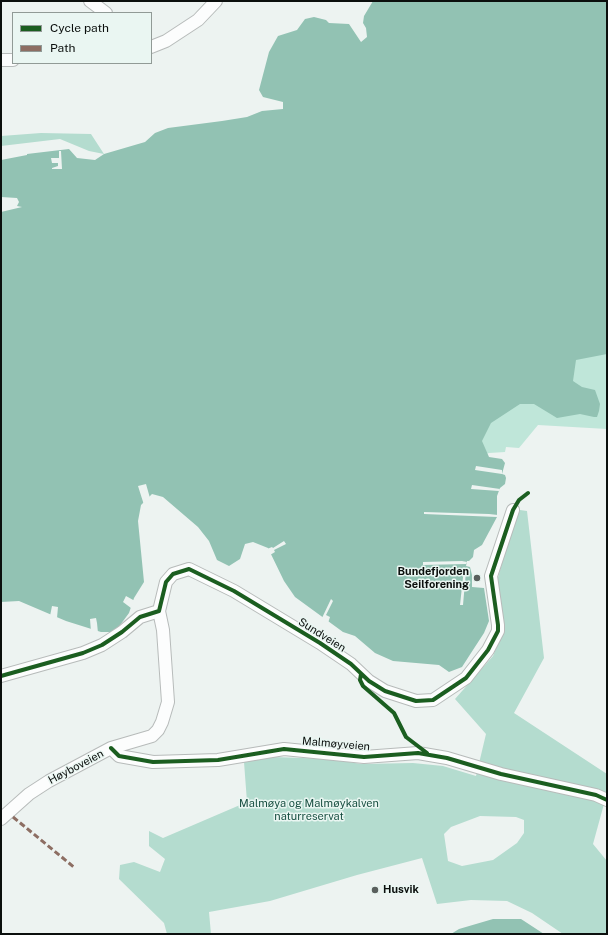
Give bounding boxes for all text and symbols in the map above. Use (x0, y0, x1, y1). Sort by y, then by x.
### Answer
legend (12, 12, 152, 64)
text: Cycle path (50, 21, 109, 35)
text: Path (50, 41, 76, 55)
place label: Bundefjorden Seilforening (398, 565, 469, 591)
marker: Bundefjorden Seilforening (472, 573, 482, 583)
street label: Sundveien (296, 615, 348, 655)
street label: Malmøyveien (301, 734, 371, 754)
street label: Høyboveien (46, 747, 106, 787)
park label: Malmøya og Malmøykalven naturreservat (239, 797, 379, 823)
place label: Husvik (383, 883, 419, 897)
marker: Husvik (370, 885, 380, 895)

